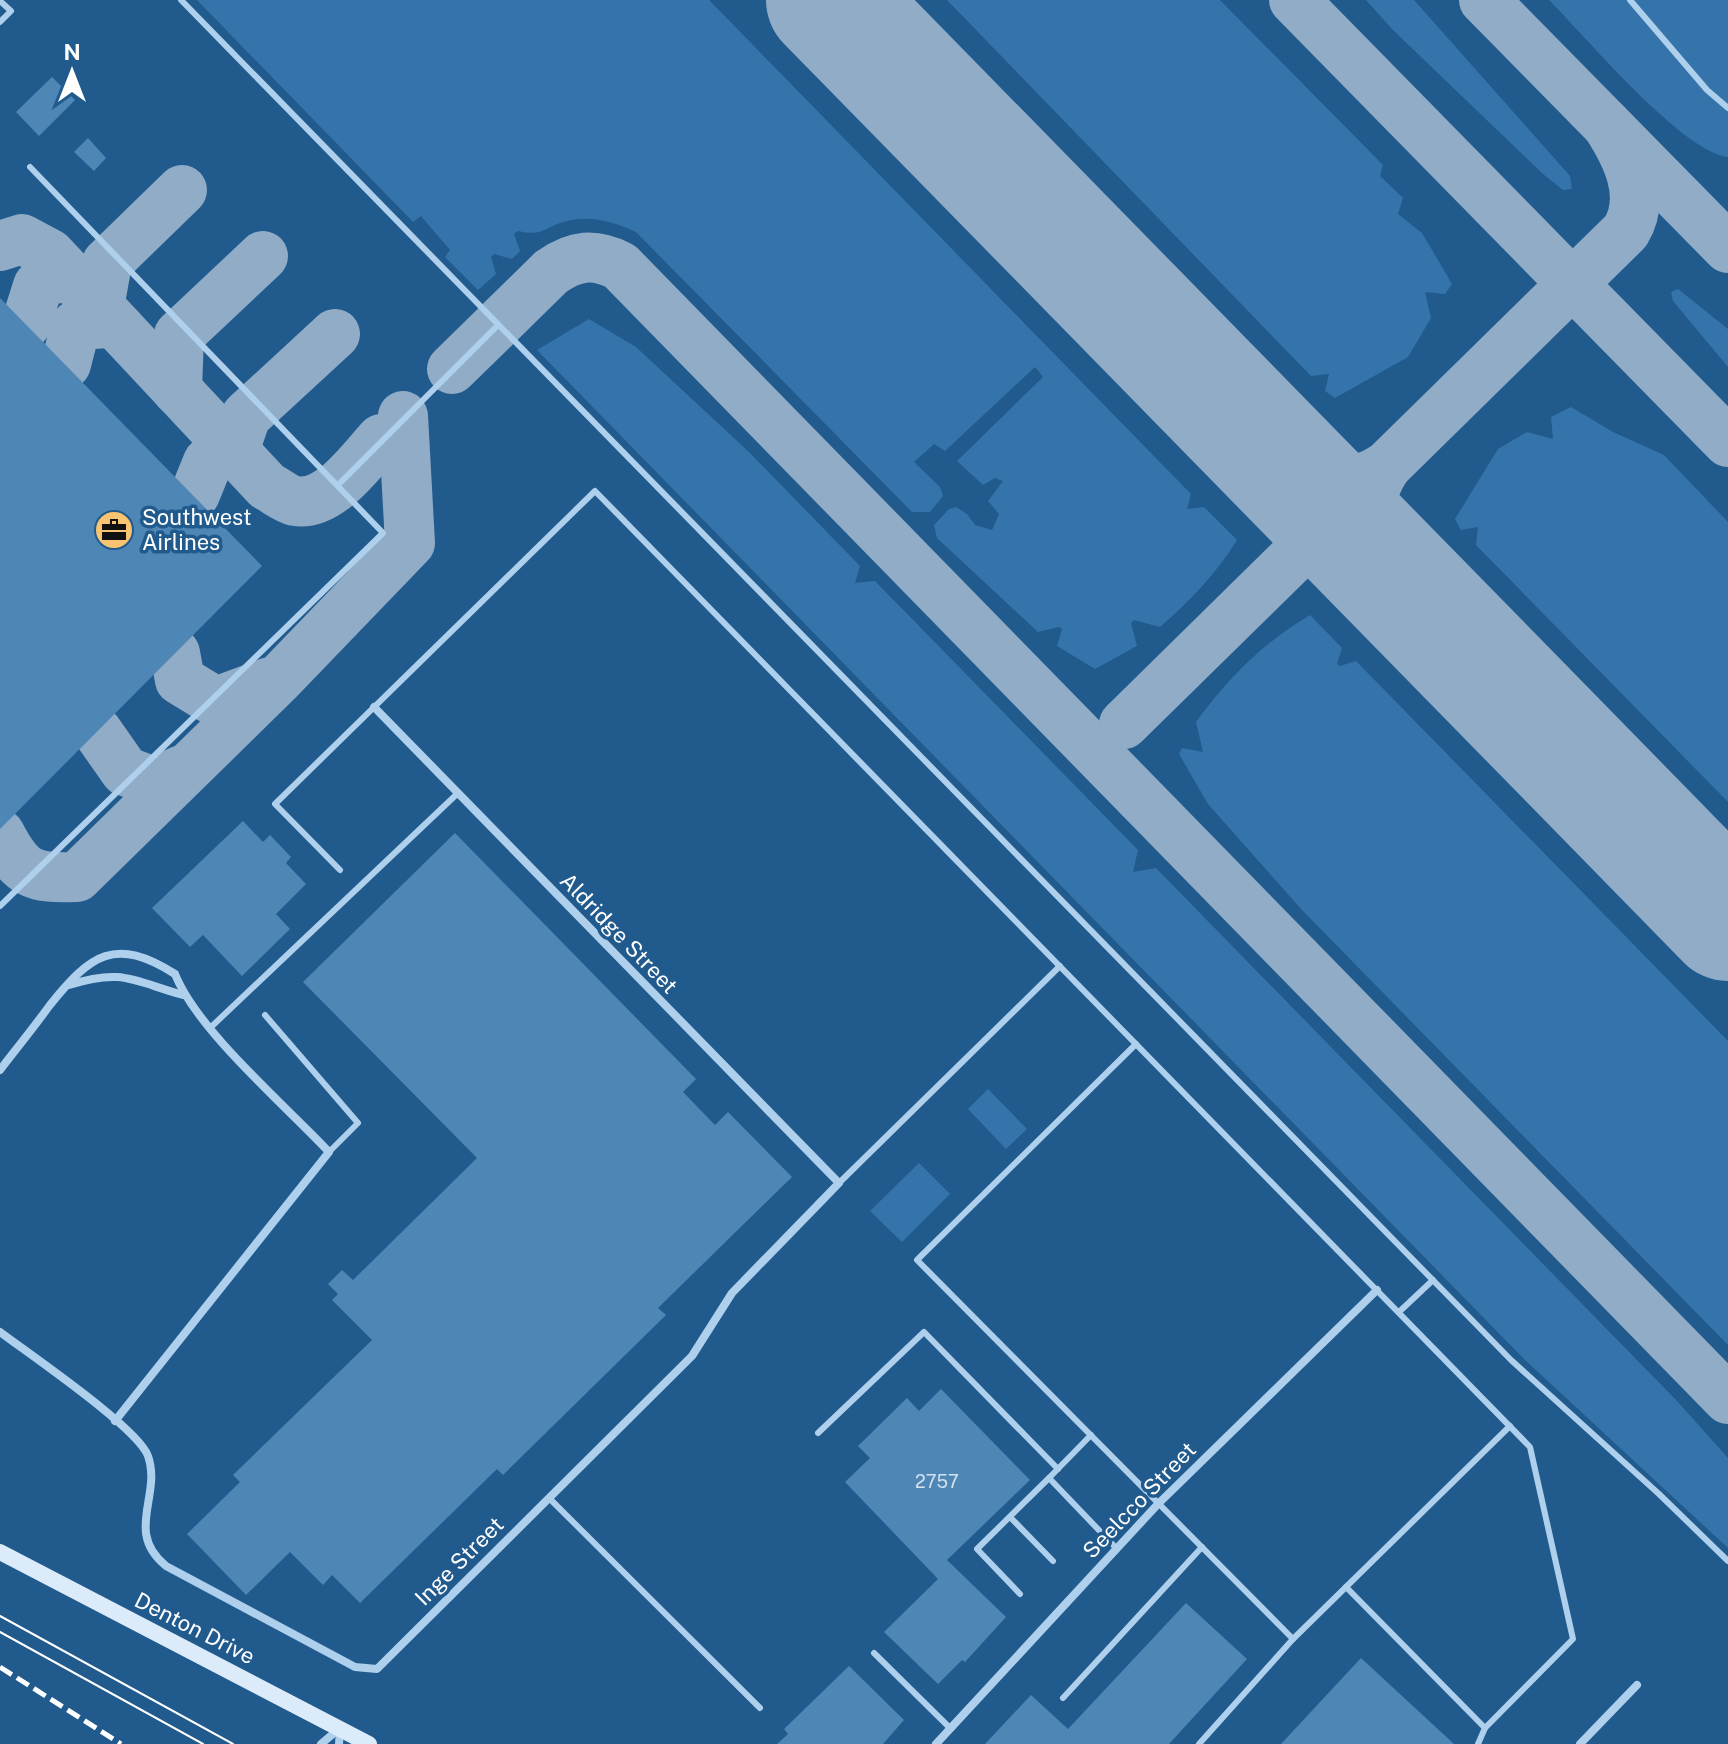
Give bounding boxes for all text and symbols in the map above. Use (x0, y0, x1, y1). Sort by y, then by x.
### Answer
north arrow (32, 32, 112, 112)
text: N (63, 39, 81, 65)
place label: Southwest Airlines (142, 504, 252, 555)
office icon: Southwest Airlines (93, 509, 135, 551)
street label: Aldridge Street (555, 867, 683, 999)
street label: Seelcco Street (1077, 1436, 1201, 1564)
house number: 2757 (915, 1471, 959, 1492)
street label: Inge Street (409, 1511, 509, 1611)
street label: Denton Drive (131, 1587, 259, 1669)

